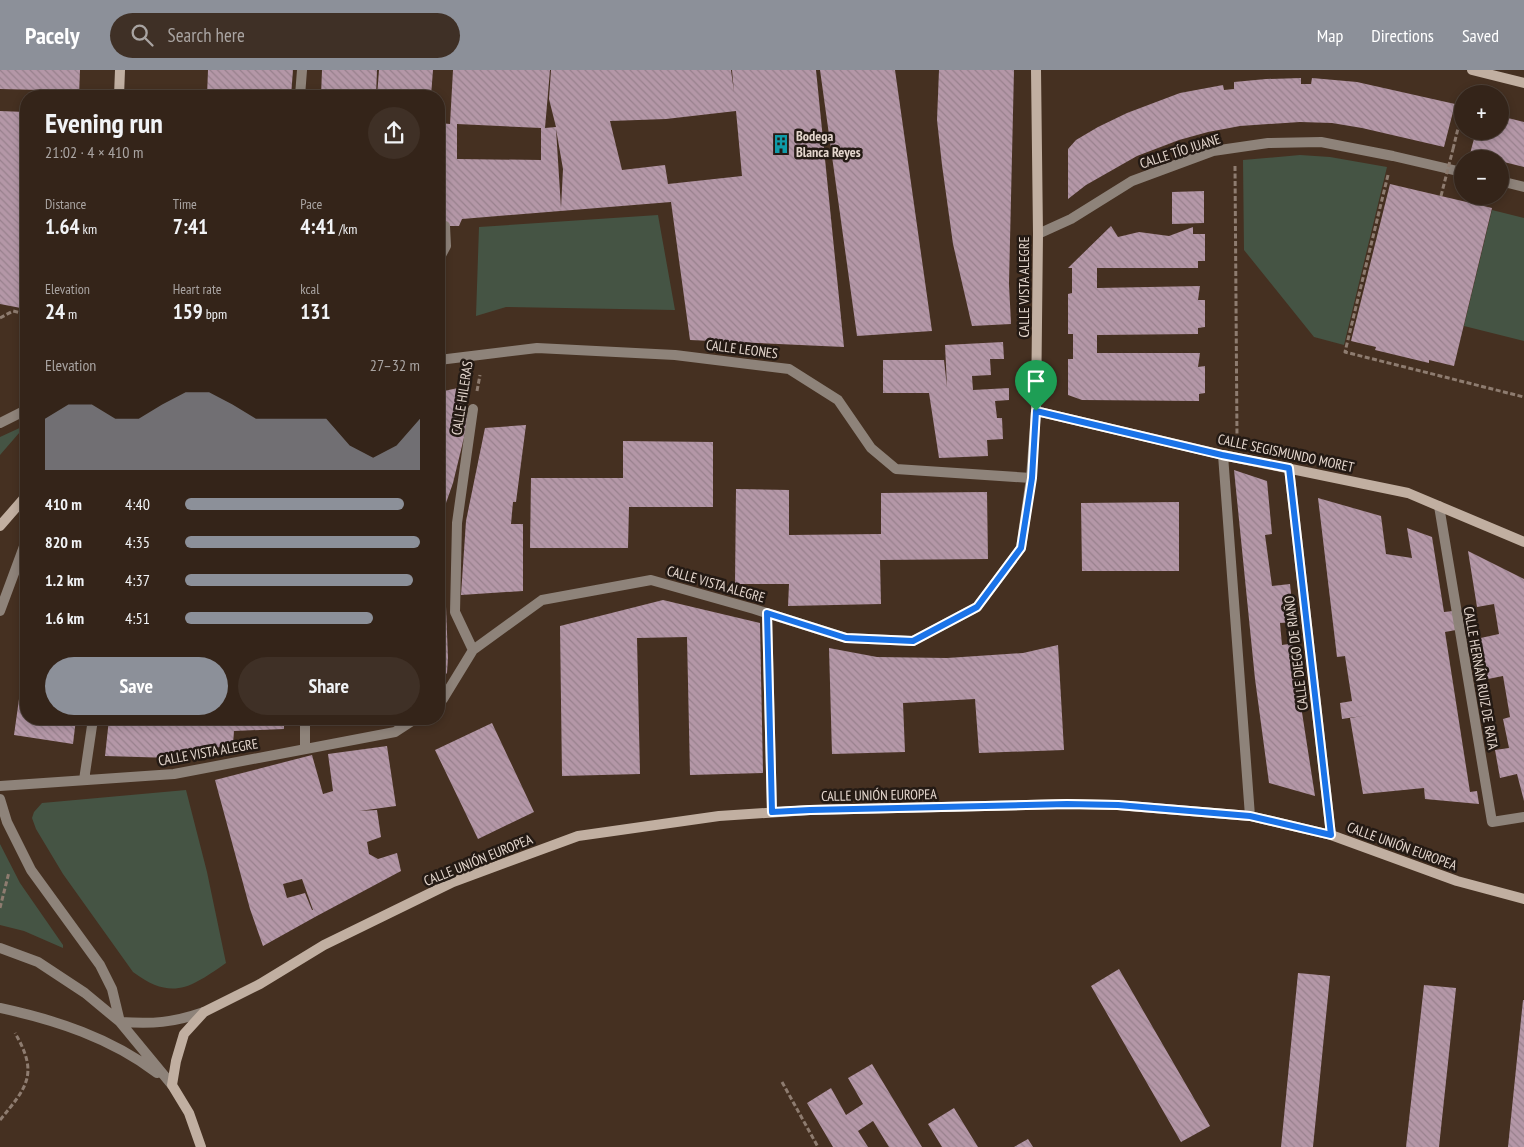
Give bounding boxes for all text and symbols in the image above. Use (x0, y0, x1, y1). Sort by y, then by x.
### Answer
search box (110, 13, 460, 58)
text: Pacely (25, 20, 80, 51)
icon: search (128, 21, 156, 49)
text: Search here (168, 23, 245, 47)
text: Map (1317, 24, 1343, 47)
text: Directions (1371, 24, 1434, 47)
text: Saved (1462, 24, 1499, 47)
map controls (1454, 85, 1509, 205)
button: + (1454, 85, 1509, 140)
text: Evening run (45, 104, 163, 141)
button: share (368, 107, 420, 159)
place label: Bodega Blanca Reyes (796, 127, 861, 161)
street label: CALLE TÍO JUANE (1137, 129, 1223, 173)
building icon: Bodega Blanca Reyes (770, 133, 792, 155)
text: 21:02 · 4 × 410 m (45, 142, 143, 162)
button: − (1454, 150, 1509, 205)
text: Distance (45, 195, 86, 213)
text: Time (173, 195, 197, 213)
text: Pace (300, 195, 322, 213)
text: 1.64 (45, 213, 80, 240)
text: 7:41 (173, 213, 208, 240)
text: 4:41 (300, 213, 336, 240)
text: km (80, 220, 97, 238)
text: /km (336, 220, 357, 238)
street label: CALLE VISTA ALEGRE (1015, 237, 1033, 337)
text: Elevation (45, 280, 90, 298)
text: Heart rate (173, 280, 222, 298)
text: kcal (300, 280, 319, 298)
text: 24 (45, 298, 65, 325)
text: 159 (173, 298, 203, 325)
text: 131 (300, 298, 330, 325)
text: m (65, 305, 77, 323)
text: bpm (203, 305, 227, 323)
street label: CALLE LEONES (705, 336, 779, 362)
text: Elevation (45, 355, 96, 375)
text: 27–32 m (370, 355, 420, 375)
street label: CALLE HILERAS (447, 360, 477, 436)
pin (1015, 360, 1057, 411)
icon: arrive (1022, 367, 1050, 395)
street label: CALLE SEGISMUNDO MORET (1216, 430, 1356, 476)
text: 410 m (45, 494, 82, 514)
text: 4:40 (125, 494, 150, 514)
text: 820 m (45, 532, 82, 552)
text: 4:35 (125, 532, 150, 552)
street label: CALLE VISTA ALEGRE (665, 561, 767, 607)
text: 1.2 km (45, 570, 84, 590)
text: 4:37 (125, 570, 150, 590)
street label: CALLE DIEGO DE RIAÑO (1280, 594, 1312, 711)
street label: CALLE HERNÁN RUIZ DE RATA (1460, 605, 1503, 751)
text: 1.6 km (45, 608, 84, 628)
text: 4:51 (125, 608, 150, 628)
button: Save (45, 657, 228, 715)
button: Share (238, 657, 420, 715)
street label: CALLE VISTA ALEGRE (157, 734, 259, 770)
street label: CALLE UNIÓN EUROPEA (821, 785, 937, 805)
street label: CALLE UNIÓN EUROPEA (1345, 818, 1460, 874)
street label: CALLE UNIÓN EUROPEA (421, 830, 535, 890)

